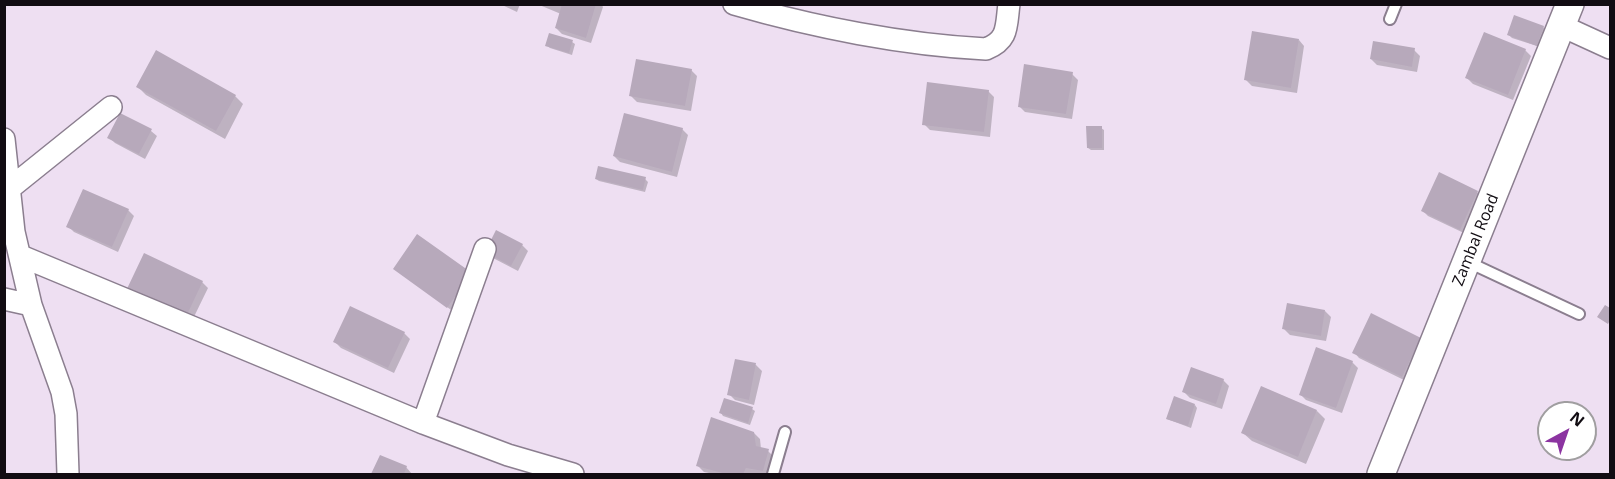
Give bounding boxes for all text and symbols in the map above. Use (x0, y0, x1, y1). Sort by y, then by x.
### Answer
street label: Zambal Road (1449, 191, 1503, 289)
north arrow (1537, 401, 1597, 461)
text: N (1565, 406, 1589, 431)

